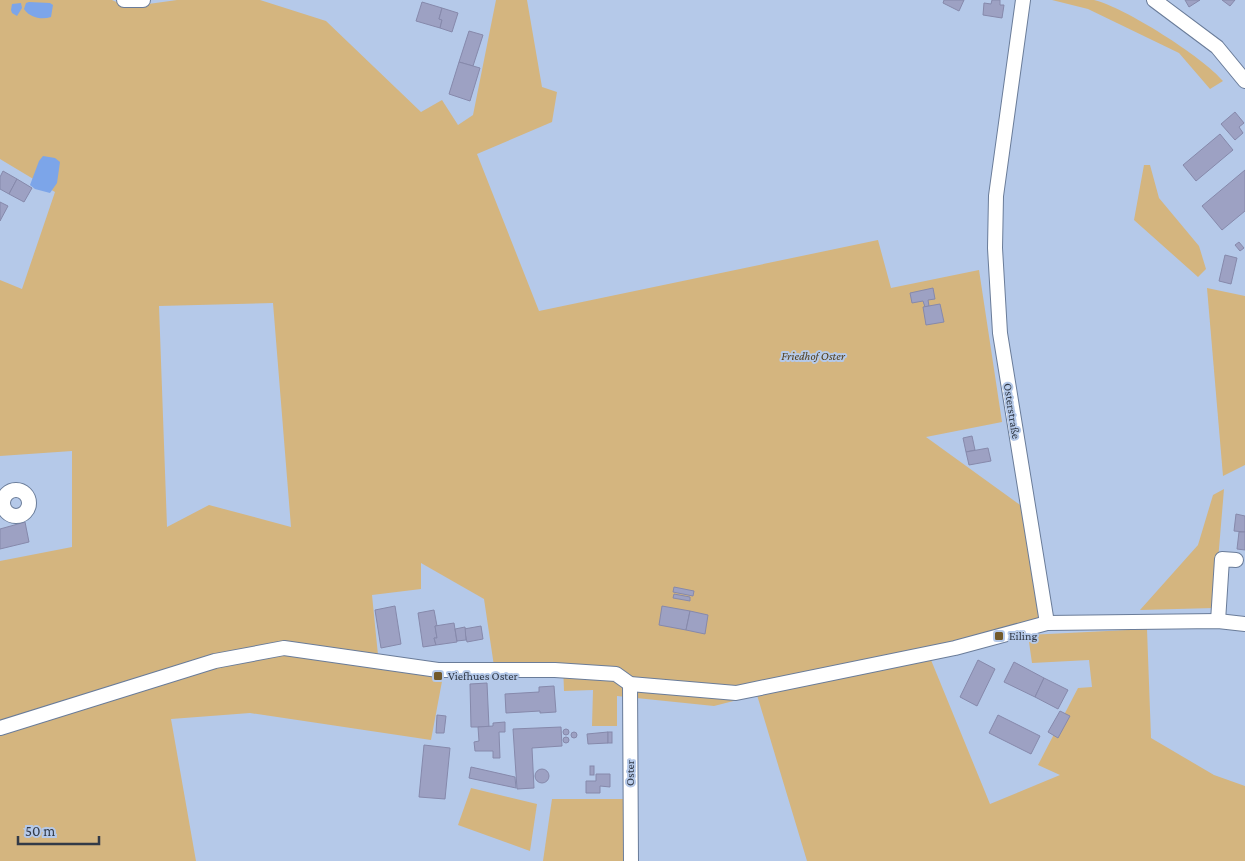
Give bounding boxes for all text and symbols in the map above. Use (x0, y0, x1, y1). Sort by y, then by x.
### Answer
park label: Friedhof Oster (781, 349, 846, 363)
street label: Osterstraße (1001, 382, 1023, 440)
place label: Eiling (1009, 629, 1037, 643)
marker: Eiling (993, 630, 1005, 642)
place label: Viefhues Oster (448, 669, 519, 683)
marker: Viefhues Oster (432, 670, 444, 682)
street label: Oster (623, 759, 637, 786)
scale bar (18, 814, 99, 846)
text: 50 m (25, 823, 55, 839)

